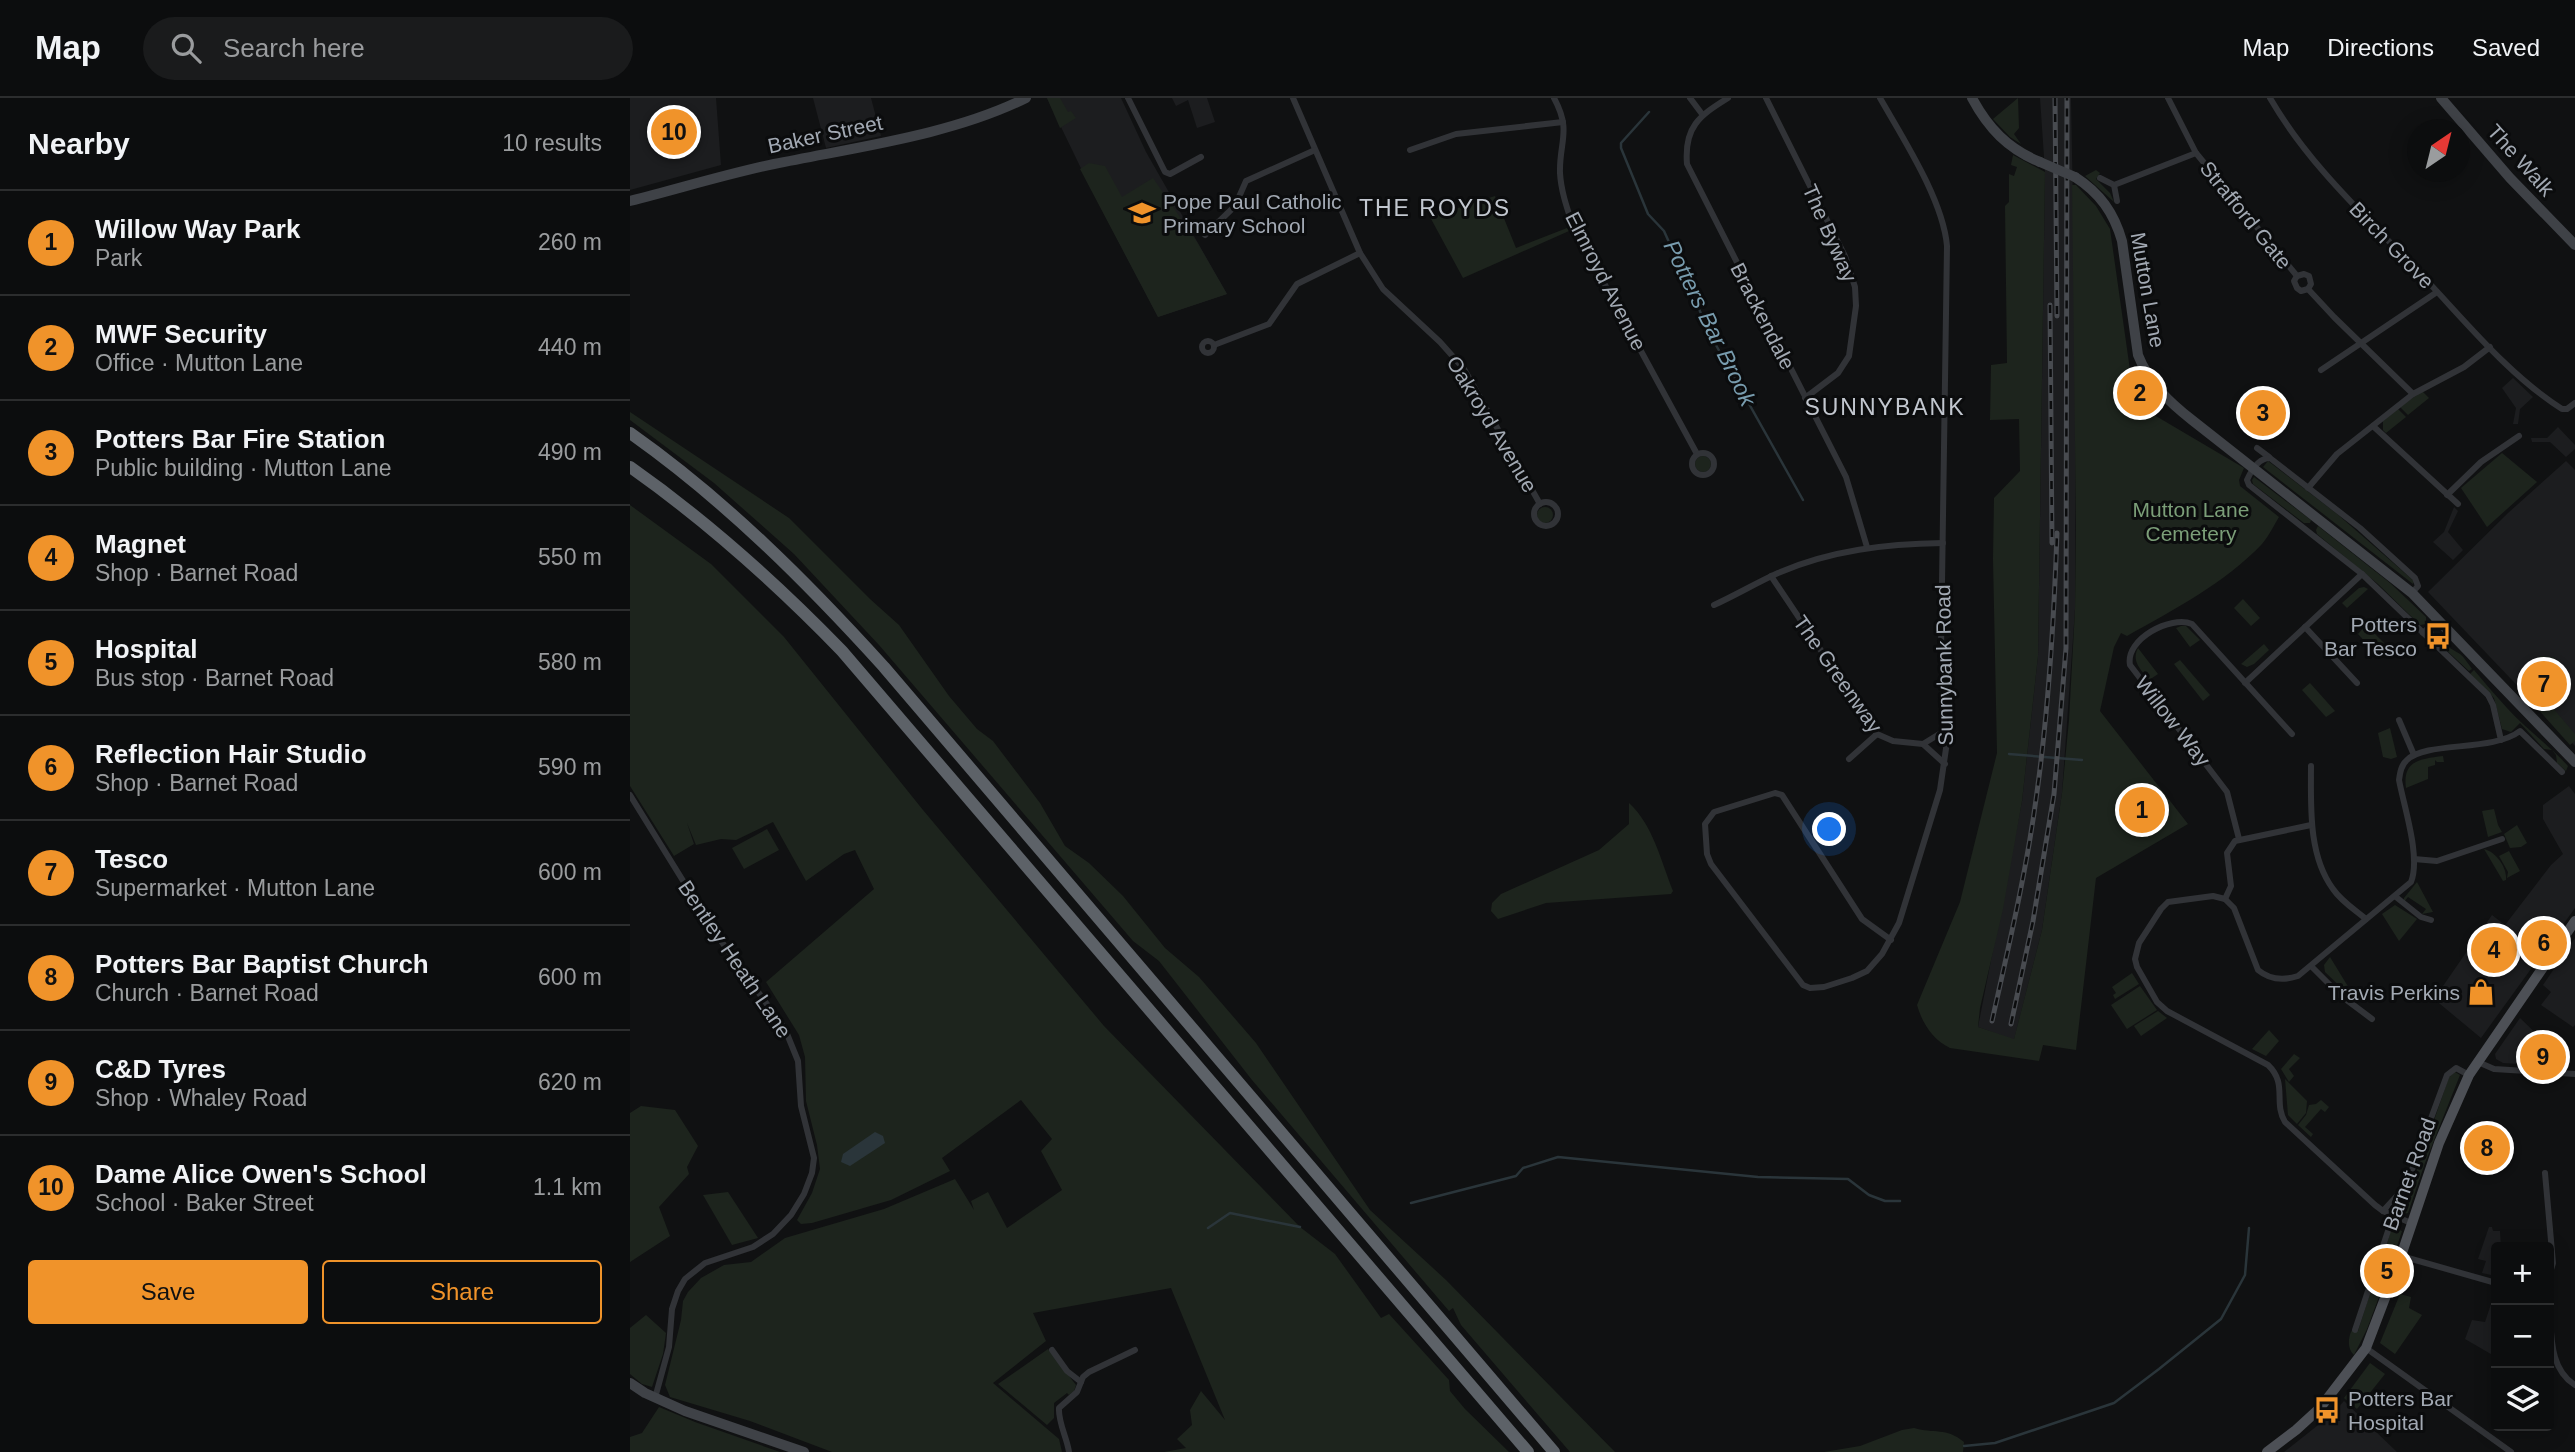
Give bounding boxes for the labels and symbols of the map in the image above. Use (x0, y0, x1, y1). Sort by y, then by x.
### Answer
pin: 10 (651, 106, 697, 158)
street label: Baker Street (766, 111, 885, 157)
north arrow (2407, 119, 2470, 182)
street label: The Walk (2483, 120, 2559, 201)
street label: Strafford Gate (2196, 157, 2296, 273)
street label: The Byway (1798, 181, 1862, 286)
place label: Pope Paul Catholic Primary School (1163, 190, 1342, 237)
district label: THE ROYDS (1359, 195, 1511, 221)
street label: Birch Grove (2345, 197, 2439, 293)
school or university icon: Pope Paul Catholic Primary School (1127, 198, 1157, 228)
street label: Elmroyd Avenue (1561, 208, 1651, 354)
street label: Mutton Lane (2127, 231, 2169, 349)
water label: Potters Bar Brook (1659, 236, 1762, 412)
street label: Brackendale (1726, 259, 1800, 373)
street label: Oakroyd Avenue (1442, 352, 1542, 496)
pin: 2 (2117, 367, 2163, 419)
pin: 3 (2240, 387, 2286, 439)
district label: SUNNYBANK (1804, 394, 1966, 420)
park label: Mutton Lane Cemetery (2133, 498, 2249, 545)
street label: Sunnybank Road (1931, 584, 1957, 746)
street label: The Greenway (1789, 611, 1887, 737)
place label: Potters Bar Tesco (2324, 613, 2417, 660)
bus stop icon: Potters Bar Tesco (2423, 621, 2453, 651)
pin: 7 (2521, 658, 2567, 710)
street label: Willow Way (2131, 671, 2216, 771)
pin: 1 (2119, 784, 2165, 836)
your location (1812, 812, 1846, 846)
street label: Bentley Heath Lane (674, 876, 796, 1042)
pin: 6 (2521, 917, 2567, 969)
pin: 4 (2471, 924, 2517, 976)
shop icon: Travis Perkins (2466, 977, 2496, 1007)
place label: Travis Perkins (2328, 981, 2460, 1004)
pin: 9 (2520, 1031, 2566, 1083)
street label: Barnet Road (2378, 1115, 2440, 1233)
pin: 8 (2464, 1122, 2510, 1174)
pin: 5 (2364, 1245, 2410, 1297)
place label: Potters Bar Hospital (2348, 1387, 2453, 1434)
bus stop icon: Potters Bar Hospital (2312, 1395, 2342, 1425)

